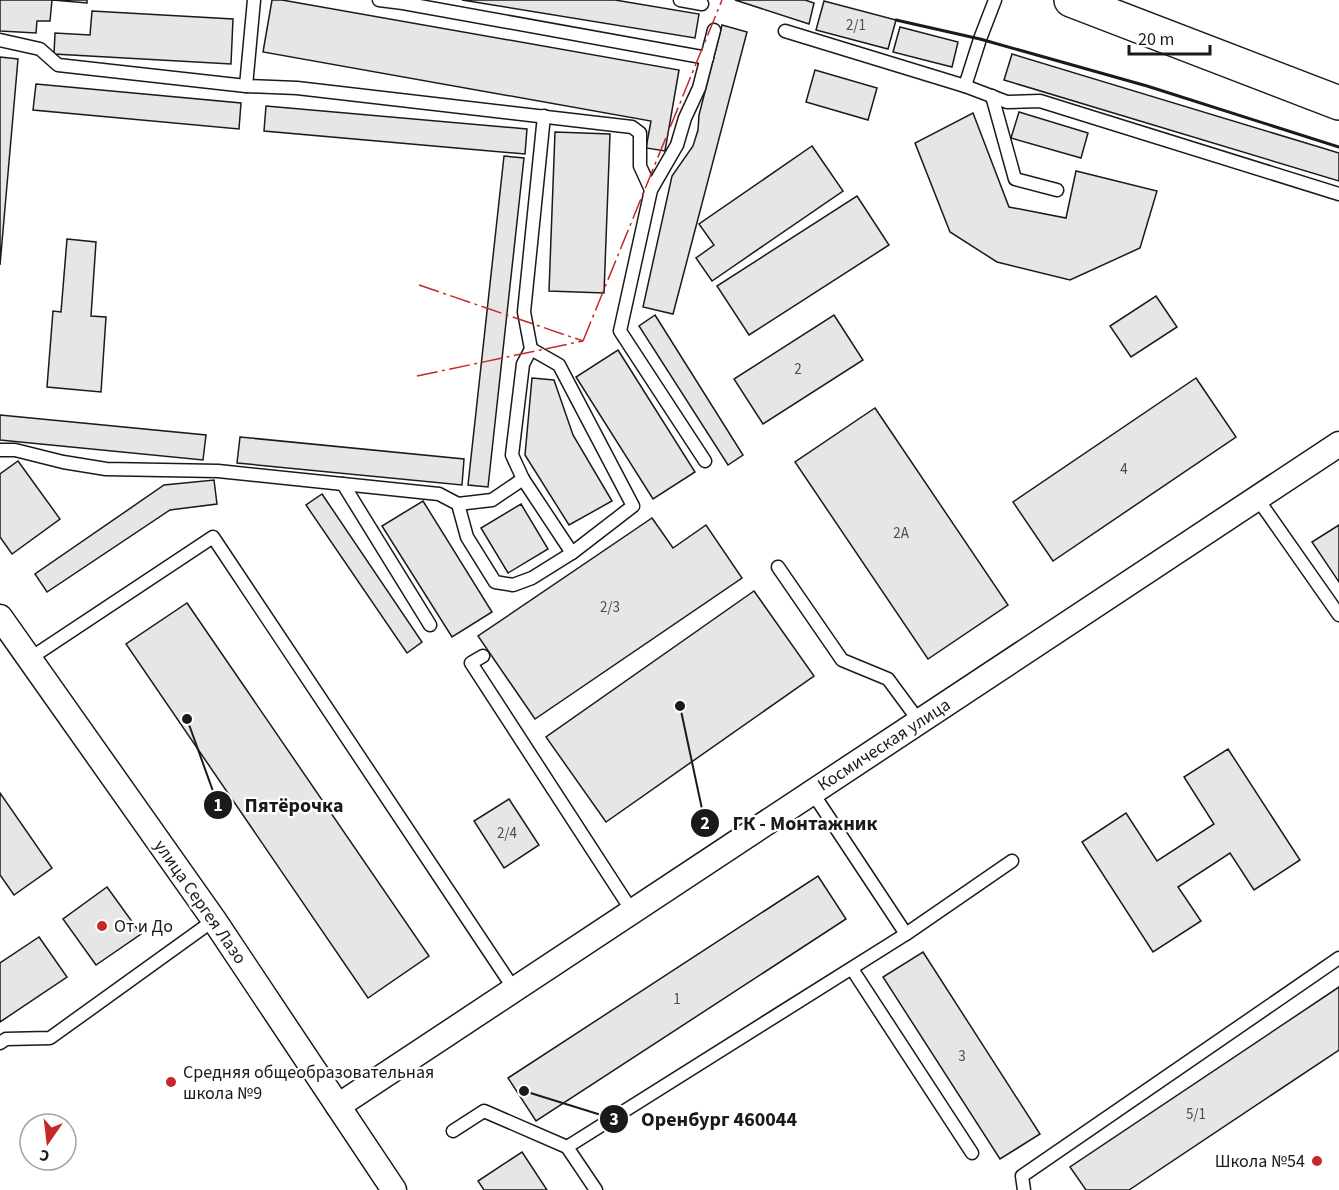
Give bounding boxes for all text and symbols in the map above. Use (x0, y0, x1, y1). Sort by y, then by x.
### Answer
house number: 2/1 (846, 15, 866, 36)
scale bar (1129, 18, 1210, 56)
text: 20 m (1138, 27, 1174, 52)
house number: 2 (794, 359, 802, 380)
house number: 4 (1120, 459, 1128, 480)
house number: 2А (893, 523, 910, 544)
house number: 2/3 (600, 597, 620, 618)
street label: Космическая улица (813, 693, 955, 797)
callout: Пятёрочка (203, 786, 356, 824)
text: Пятёрочка (245, 792, 343, 820)
text: 1 (213, 793, 223, 818)
callout: ГК - Монтажник (690, 804, 889, 842)
text: ГК - Монтажник (733, 810, 877, 838)
text: 2 (700, 811, 710, 836)
house number: 2/4 (497, 823, 518, 844)
street label: улица Сергея Лазо (148, 835, 252, 969)
place label: От и До (114, 914, 173, 939)
marker: От и До (95, 919, 109, 933)
house number: 1 (673, 989, 681, 1010)
house number: 3 (958, 1046, 966, 1067)
place label: Средняя общеобразовательная школа №9 (183, 1060, 434, 1106)
marker: Средняя общеобразовательная школа №9 (164, 1075, 178, 1089)
callout: Оренбург 460044 (599, 1100, 809, 1138)
house number: 5/1 (1186, 1104, 1206, 1125)
text: Оренбург 460044 (641, 1106, 797, 1134)
text: 3 (609, 1107, 619, 1132)
north arrow (18, 1112, 78, 1172)
text: С (37, 1144, 52, 1167)
place label: Школа №54 (1215, 1149, 1305, 1174)
marker: Школа №54 (1310, 1154, 1324, 1168)

